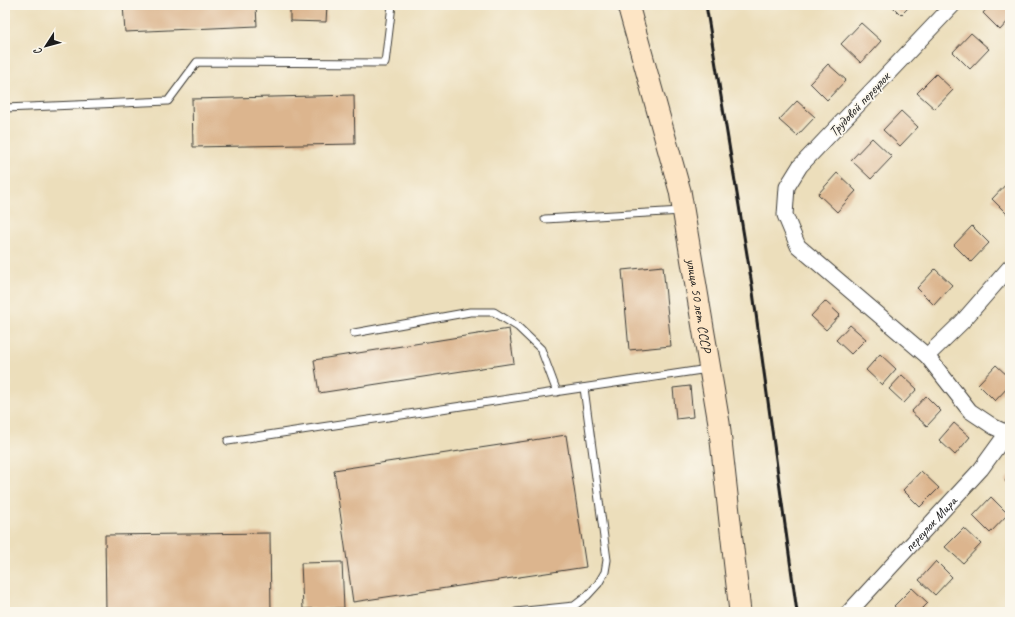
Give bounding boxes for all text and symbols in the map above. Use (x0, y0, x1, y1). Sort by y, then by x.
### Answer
north arrow (26, 26, 66, 66)
text: С (30, 44, 45, 58)
street label: Трудовой переулок (825, 67, 895, 140)
street label: улица 50 лет СССР (682, 256, 715, 356)
street label: переулок Мира (901, 492, 961, 555)

